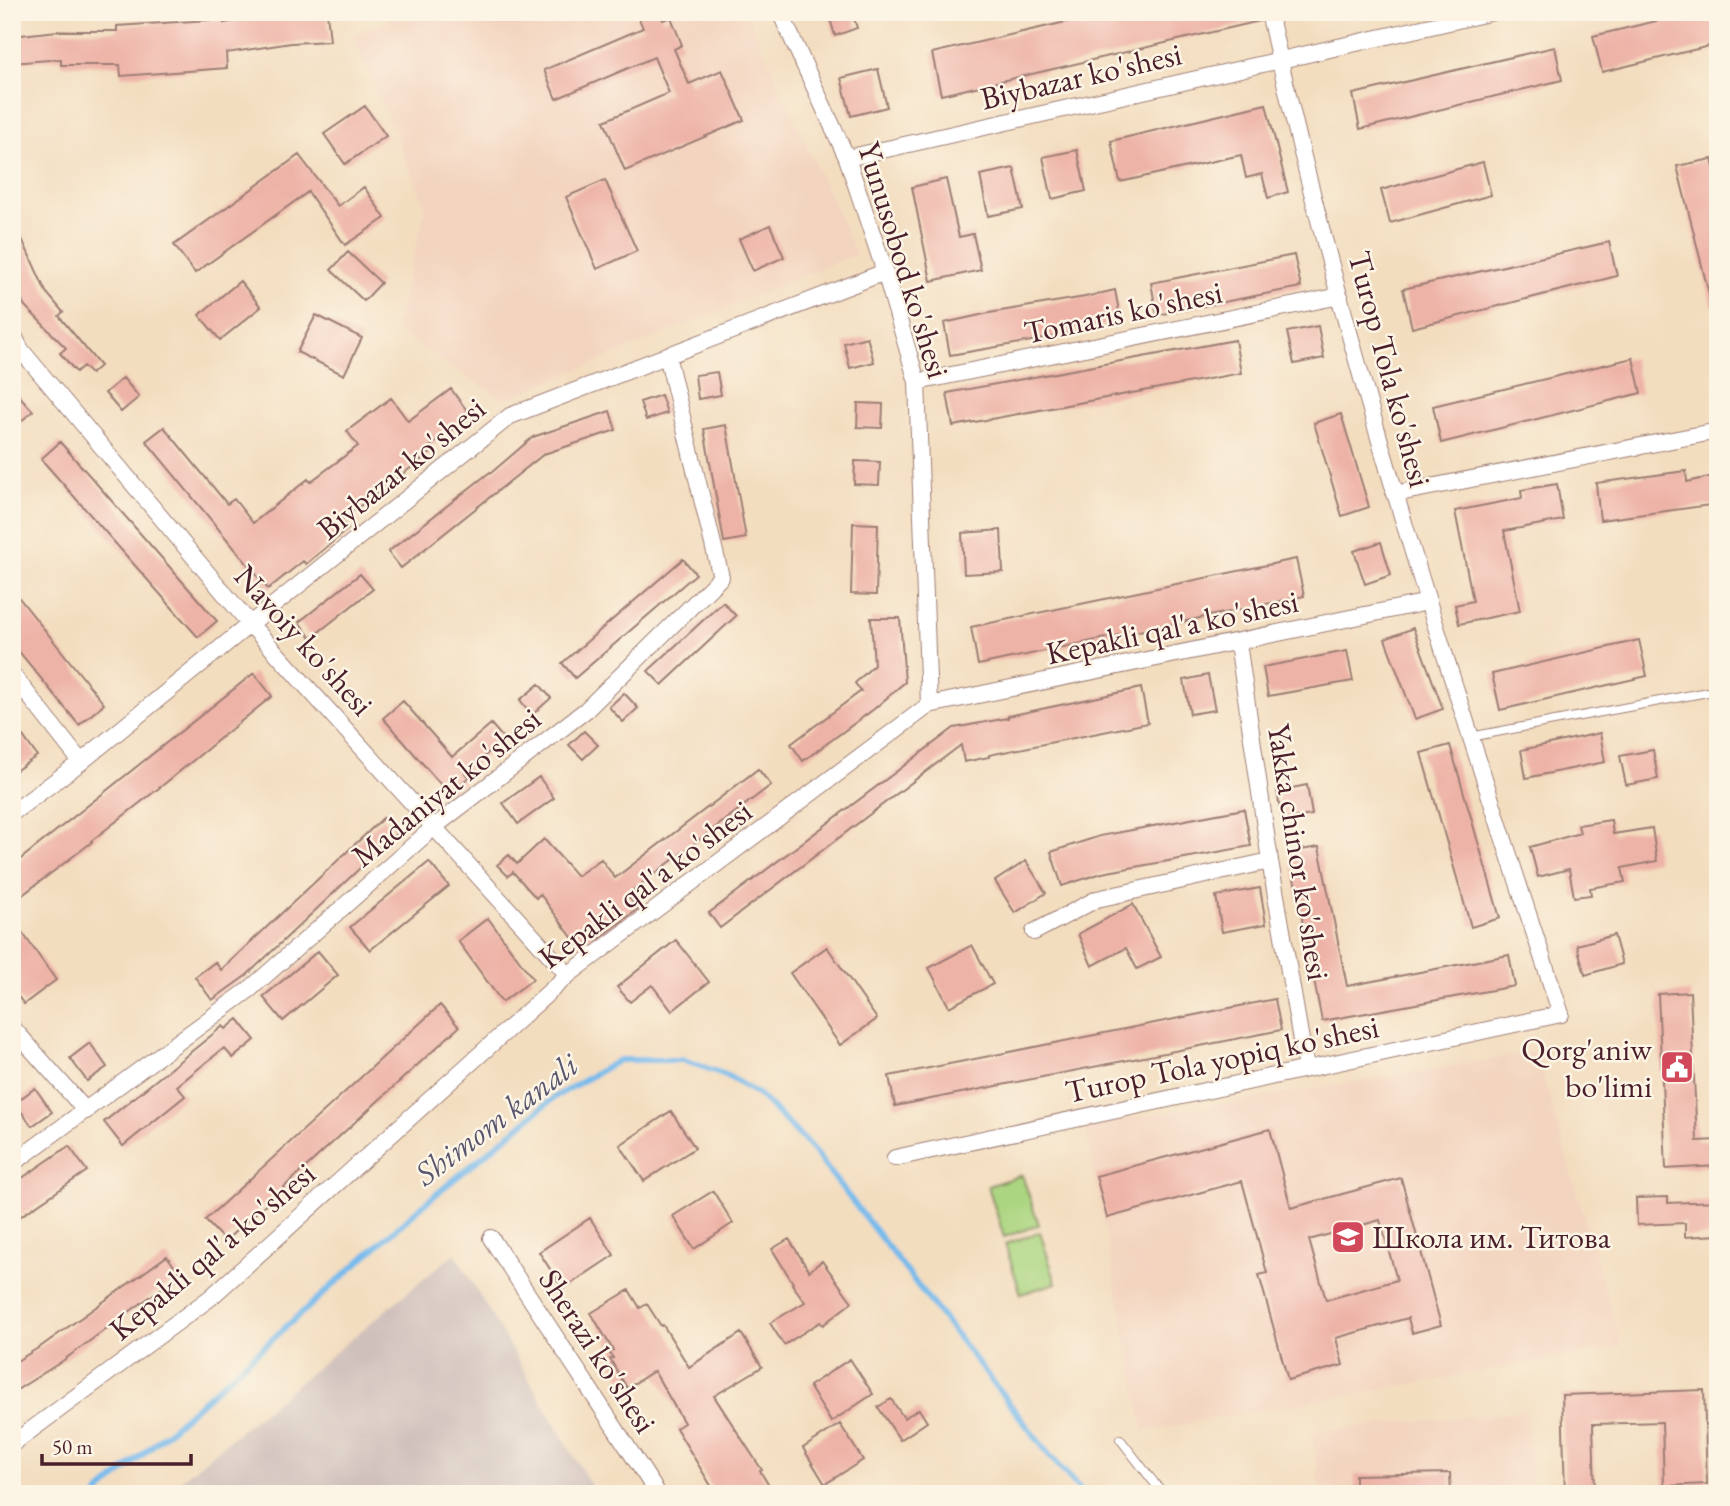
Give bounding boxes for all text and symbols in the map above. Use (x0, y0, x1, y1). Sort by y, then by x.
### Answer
street label: Biybazar ko'shesi (976, 32, 1186, 120)
street label: Yunusobod ko'shesi (848, 137, 960, 383)
street label: Turop Tola ko'shesi (1338, 246, 1442, 492)
street label: Tomaris ko'shesi (1020, 270, 1226, 353)
street label: Biybazar ko'shesi (308, 387, 494, 549)
street label: Navoiy ko'shesi (225, 556, 383, 725)
street label: Kepakli qal'a ko'shesi (1042, 580, 1302, 674)
street label: Madaniyat ko'shesi (343, 698, 550, 876)
street label: Yakka chinor ko'shesi (1258, 721, 1340, 983)
street label: Kepakli qal'a ko'shesi (530, 790, 760, 978)
street label: Turop Tola yopiq ko'shesi (1061, 1005, 1383, 1113)
place label: Qorg'aniw bo'limi (1521, 1028, 1653, 1107)
water label: Shimom kanali (405, 1043, 588, 1195)
public building icon: Qorg'aniw bo'limi (1658, 1048, 1696, 1086)
street label: Kepakli qal'a ko'shesi (100, 1152, 324, 1350)
place label: Школа им. Титова (1372, 1216, 1611, 1258)
school or university icon: Школа им. Титова (1329, 1218, 1367, 1256)
street label: Sherazi ko'shesi (529, 1261, 667, 1441)
scale bar (42, 1422, 191, 1466)
text: 50 m (52, 1433, 93, 1460)

